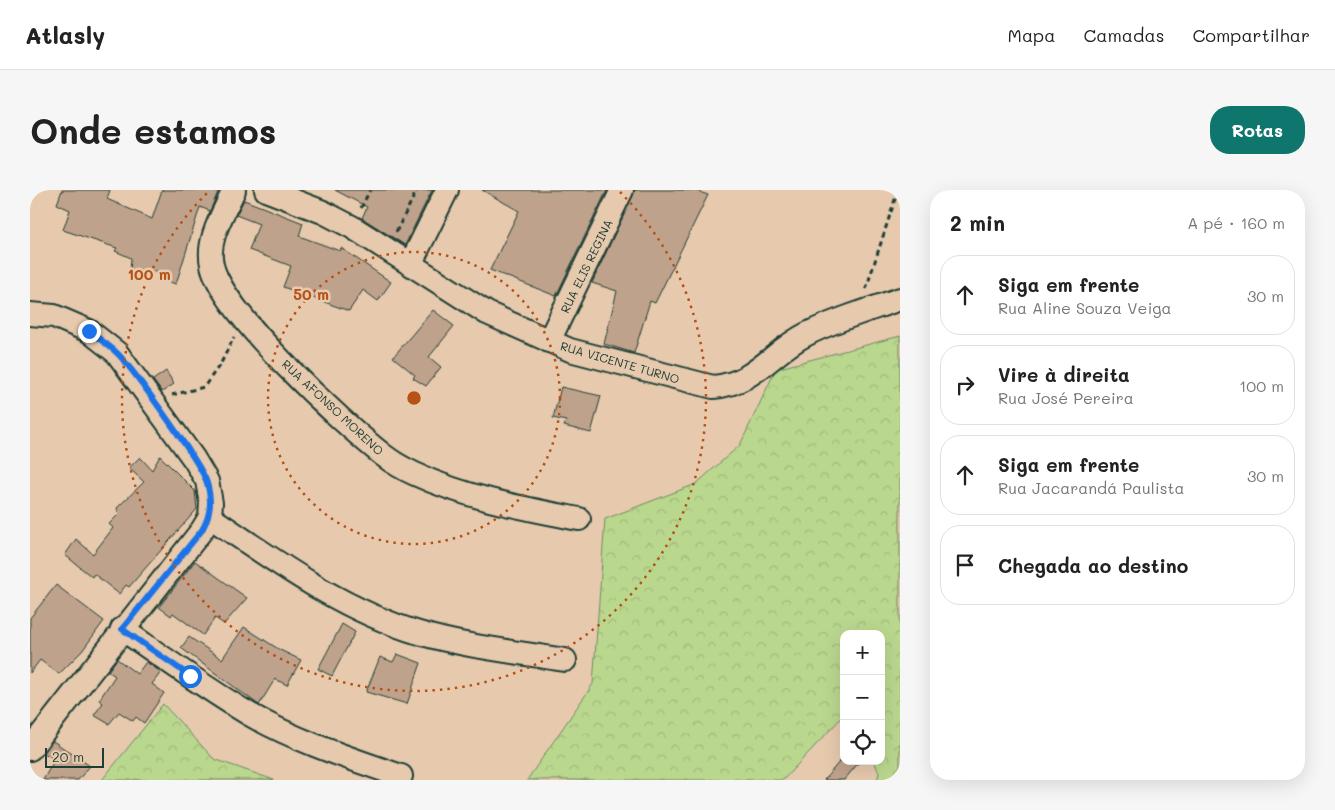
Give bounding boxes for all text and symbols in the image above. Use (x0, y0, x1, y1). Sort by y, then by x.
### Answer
text: Atlasly (25, 19, 105, 50)
text: Mapa (1008, 23, 1055, 47)
text: Camadas (1083, 23, 1164, 47)
text: Compartilhar (1192, 23, 1310, 47)
button: Rotas (1210, 106, 1305, 154)
text: Onde estamos (30, 107, 276, 153)
text: 2 min (950, 209, 1005, 236)
text: A pé · 160 m (1187, 212, 1285, 233)
street label: RUA ELIS REGINA (556, 216, 616, 316)
text: 100 m (127, 264, 171, 284)
text: Siga em frente (998, 272, 1139, 297)
icon: ahead (951, 281, 979, 309)
text: 50 m (293, 284, 329, 304)
text: 30 m (1247, 285, 1284, 306)
text: Rua Aline Souza Veiga (998, 297, 1172, 318)
route end (78, 320, 101, 343)
street label: RUA VICENTE TURNO (559, 337, 681, 387)
street label: RUA AFONSO MORENO (279, 356, 387, 458)
text: Vire à direita (998, 362, 1130, 387)
icon: right (951, 371, 979, 399)
text: 100 m (1239, 375, 1284, 396)
text: Rua José Pereira (998, 387, 1134, 408)
centre of rings (405, 389, 423, 407)
text: Siga em frente (998, 452, 1139, 477)
icon: ahead (951, 461, 979, 489)
text: 30 m (1247, 465, 1284, 486)
text: Rua Jacarandá Paulista (998, 477, 1185, 498)
icon: arrive (951, 551, 979, 579)
text: Chegada ao destino (998, 553, 1188, 578)
map controls (840, 630, 885, 765)
button: + (840, 630, 885, 675)
route start (179, 665, 202, 688)
button: − (840, 675, 885, 720)
button: locate (840, 720, 885, 765)
scale bar (45, 745, 104, 768)
text: 20 m (52, 747, 84, 766)

